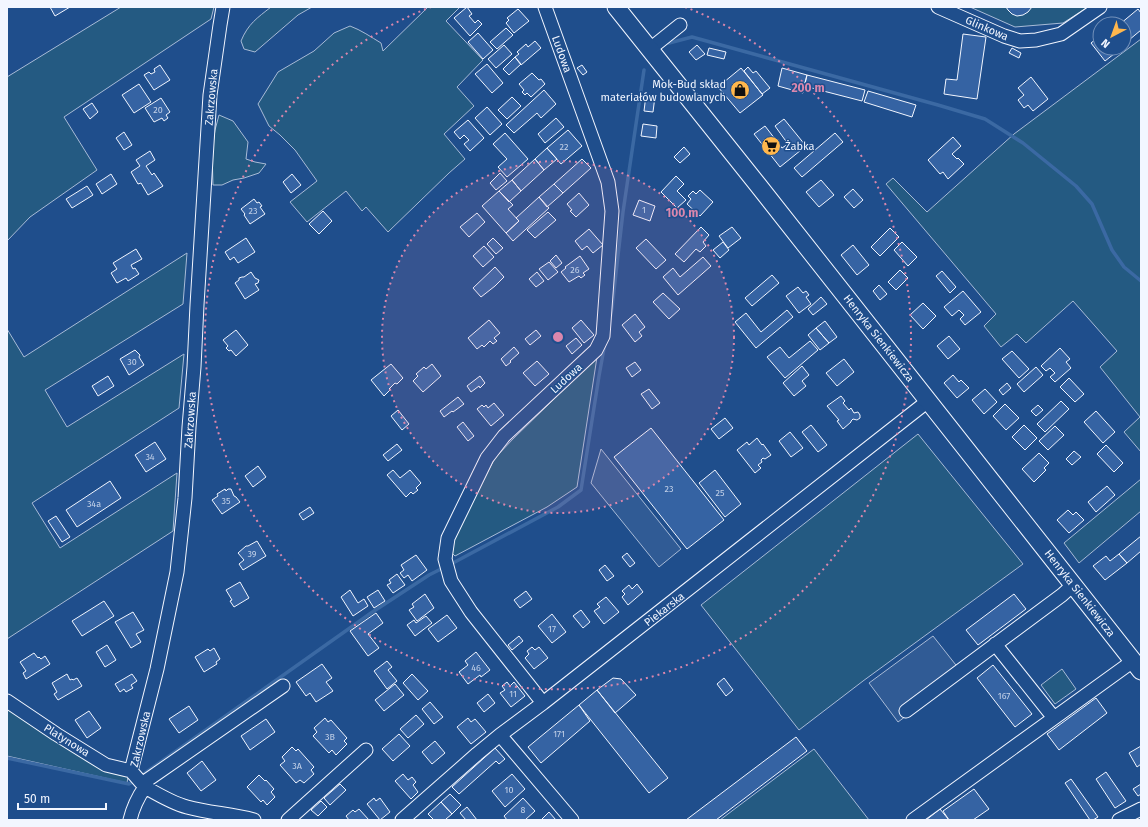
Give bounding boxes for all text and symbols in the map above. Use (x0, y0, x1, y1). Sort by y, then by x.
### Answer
street label: Glinkowa (963, 14, 1010, 43)
north arrow (1092, 16, 1132, 56)
street label: Ludowa (549, 34, 574, 74)
text: N (1099, 36, 1113, 50)
street label: Zakrzowska (203, 68, 220, 126)
place label: Mok-Bud skład materiałów budowlanych (601, 78, 726, 104)
shop icon: Mok-Bud skład materiałów budowlanych (729, 79, 751, 101)
text: 200 m (791, 81, 825, 95)
house number: 20 (153, 105, 163, 115)
supermarket icon: Żabka (760, 135, 782, 157)
place label: Żabka (785, 139, 815, 153)
house number: 22 (560, 142, 568, 152)
house number: 1 (642, 205, 646, 215)
house number: 23 (249, 206, 257, 216)
text: 100 m (666, 206, 698, 220)
house number: 26 (570, 265, 580, 275)
street label: Henryka Sienkiewicza (841, 292, 917, 385)
centre of rings (551, 330, 565, 344)
house number: 30 (127, 357, 137, 367)
street label: Ludowa (548, 360, 585, 396)
street label: Zakrzowska (182, 391, 199, 449)
house number: 34 (145, 452, 155, 462)
house number: 23 (665, 484, 673, 494)
house number: 25 (716, 488, 725, 498)
house number: 35 (221, 496, 231, 506)
house number: 34a (87, 499, 101, 509)
street label: Henryka Sienkiewicza (1042, 547, 1118, 640)
house number: 39 (247, 549, 257, 559)
street label: Piekarska (642, 590, 687, 629)
house number: 17 (548, 624, 556, 634)
house number: 46 (471, 663, 481, 673)
house number: 11 (509, 689, 517, 699)
house number: 167 (998, 691, 1010, 701)
street label: Zakrzowska (128, 710, 153, 768)
street label: Platynowa (42, 721, 92, 760)
house number: 171 (553, 729, 565, 739)
house number: 3B (325, 732, 336, 742)
house number: 3A (292, 761, 303, 771)
scale bar (18, 785, 106, 811)
house number: 10 (505, 785, 513, 795)
text: 50 m (24, 792, 50, 806)
house number: 8 (521, 805, 526, 815)

